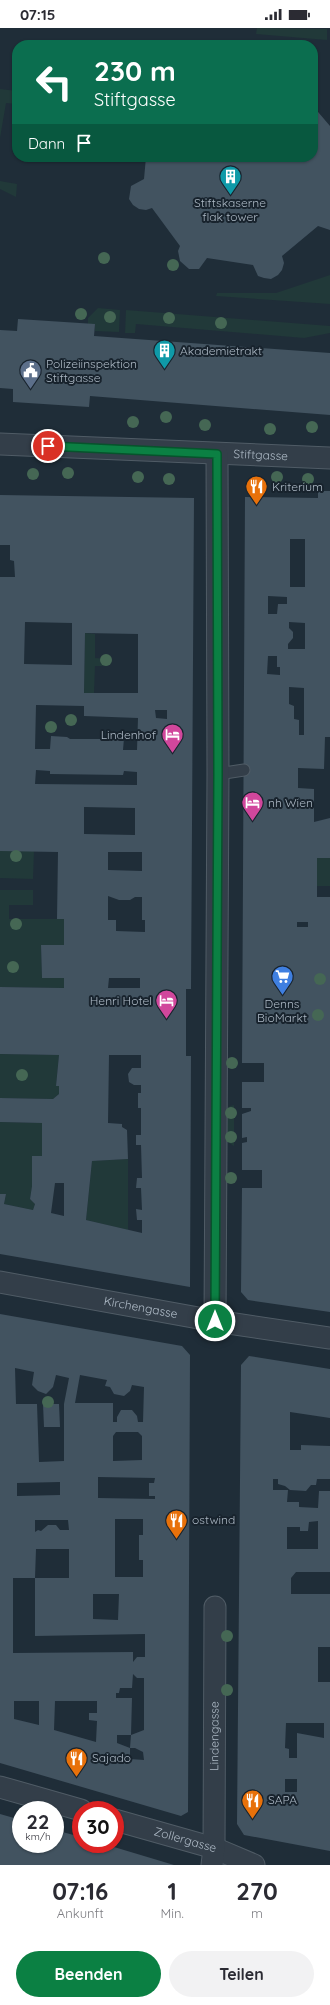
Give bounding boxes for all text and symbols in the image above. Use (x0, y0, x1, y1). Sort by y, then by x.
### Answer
text: 07:15 (20, 5, 55, 24)
text: 230 m (94, 53, 176, 88)
icon: left (28, 56, 80, 108)
text: Stiftgasse (94, 88, 176, 111)
icon: arrive (73, 132, 95, 154)
text: Dann (28, 134, 65, 153)
building icon: Stiftskaserne flak tower (217, 163, 243, 196)
place label: Stiftskaserne flak tower (194, 195, 266, 224)
building icon: Akademietrakt (152, 338, 178, 371)
place label: Akademietrakt (180, 343, 262, 358)
place label: Polizeiinspektion Stiftgasse (46, 356, 137, 385)
public building icon: Polizeiinspektion Stiftgasse (18, 358, 44, 391)
pin (31, 429, 65, 463)
icon: arrive (37, 435, 59, 457)
street label: Stiftgasse (233, 446, 289, 463)
restaurant icon: Kriterium (243, 474, 269, 507)
place label: Kriterium (272, 479, 323, 494)
hotel icon: Lindenhof (159, 722, 185, 755)
place label: Lindenhof (101, 727, 157, 742)
hotel icon: nh Wien (239, 790, 265, 823)
place label: nh Wien (268, 795, 313, 810)
supermarket icon: Denns BioMarkt (269, 964, 295, 997)
hotel icon: Henri Hotel (154, 988, 180, 1021)
place label: Henri Hotel (90, 993, 152, 1008)
place label: Denns BioMarkt (257, 996, 307, 1025)
street label: Kirchengasse (103, 1293, 179, 1321)
position arrow (194, 1300, 236, 1342)
restaurant icon: ostwind (164, 1507, 190, 1540)
place label: ostwind (192, 1512, 235, 1527)
street label: Lindengasse (206, 1701, 222, 1771)
restaurant icon: Sajado (64, 1745, 90, 1778)
place label: Sajado (92, 1750, 131, 1765)
restaurant icon: SAPA (240, 1787, 266, 1820)
place label: SAPA (268, 1792, 297, 1807)
speed limit sign: 30 (72, 1801, 124, 1853)
text: 22 (27, 1809, 49, 1834)
street label: Zollergasse (152, 1823, 219, 1855)
text: km/h (25, 1830, 51, 1843)
text: 07:16 (52, 1876, 108, 1906)
text: 1 (168, 1876, 177, 1906)
text: 270 (236, 1876, 278, 1906)
text: Ankunft (57, 1905, 104, 1921)
text: Min. (161, 1905, 184, 1921)
text: m (251, 1905, 263, 1921)
button: Beenden (16, 1951, 161, 1997)
button: Teilen (169, 1951, 314, 1997)

